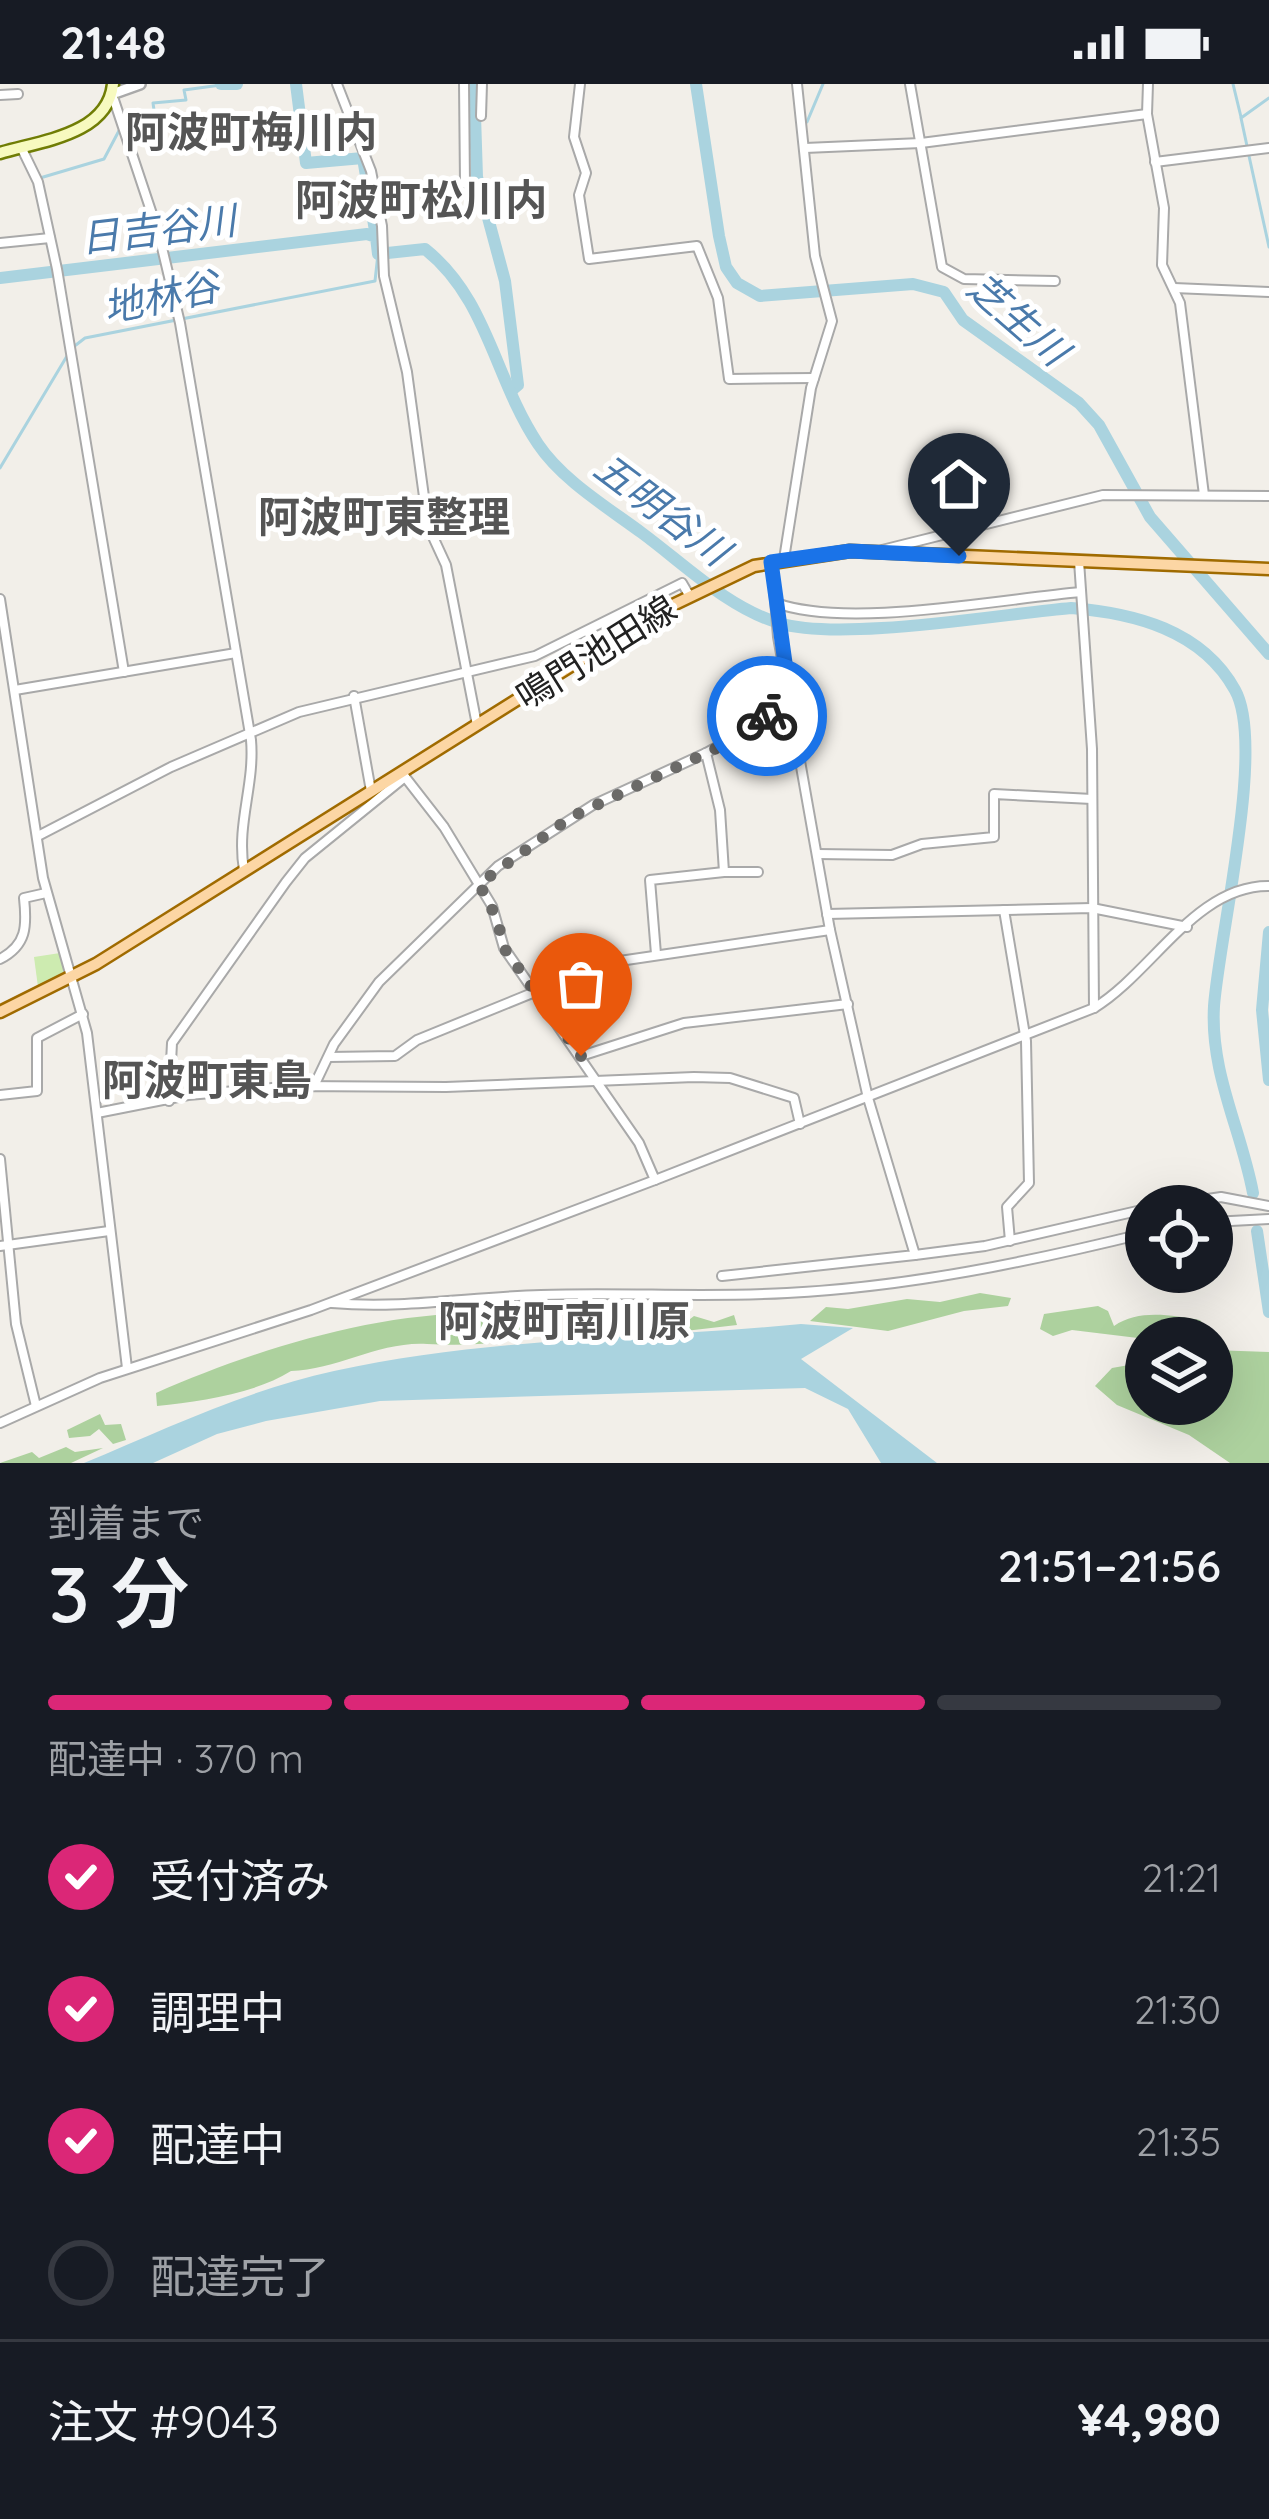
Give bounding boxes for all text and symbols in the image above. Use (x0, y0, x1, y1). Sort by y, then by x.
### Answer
text: 21:48 (60, 14, 167, 70)
district label: 阿波町梅川内 (125, 105, 377, 158)
district label: 阿波町松川内 (295, 173, 547, 226)
water label: 日吉谷川 (78, 194, 242, 262)
water label: 地林谷 (99, 260, 226, 333)
water label: 芝生川 (958, 262, 1082, 378)
pin (908, 433, 1010, 556)
water label: 五明谷川 (585, 442, 743, 578)
icon: home (926, 451, 992, 517)
district label: 阿波町東整理 (258, 490, 510, 543)
street label: 鳴門池田線 (507, 585, 684, 718)
courier (707, 656, 827, 776)
icon: bike (734, 683, 800, 749)
pin (530, 933, 632, 1056)
icon: bag (548, 951, 614, 1017)
district label: 阿波町東島 (102, 1053, 312, 1106)
map controls (1125, 1185, 1233, 1425)
button: locate (1125, 1185, 1233, 1293)
district label: 阿波町南川原 (438, 1294, 690, 1347)
button: layers (1125, 1317, 1233, 1425)
text: 到着まで (48, 1498, 204, 1547)
text: 21:51–21:56 (998, 1537, 1221, 1593)
text: 3 分 (48, 1544, 189, 1642)
text: 配達中 · 370 m (48, 1734, 304, 1783)
icon: check (48, 1844, 114, 1910)
text: 受付済み (150, 1852, 330, 1908)
text: 21:21 (1142, 1853, 1221, 1902)
icon: check (48, 1976, 114, 2042)
text: 調理中 (150, 1984, 285, 2040)
text: 21:30 (1134, 1985, 1221, 2034)
icon: check (48, 2108, 114, 2174)
text: 配達中 (150, 2116, 285, 2172)
text: 21:35 (1136, 2117, 1221, 2166)
text: 配達完了 (150, 2248, 330, 2304)
text: ¥4,980 (1077, 2391, 1221, 2447)
text: 注文 #9043 (48, 2393, 279, 2449)

